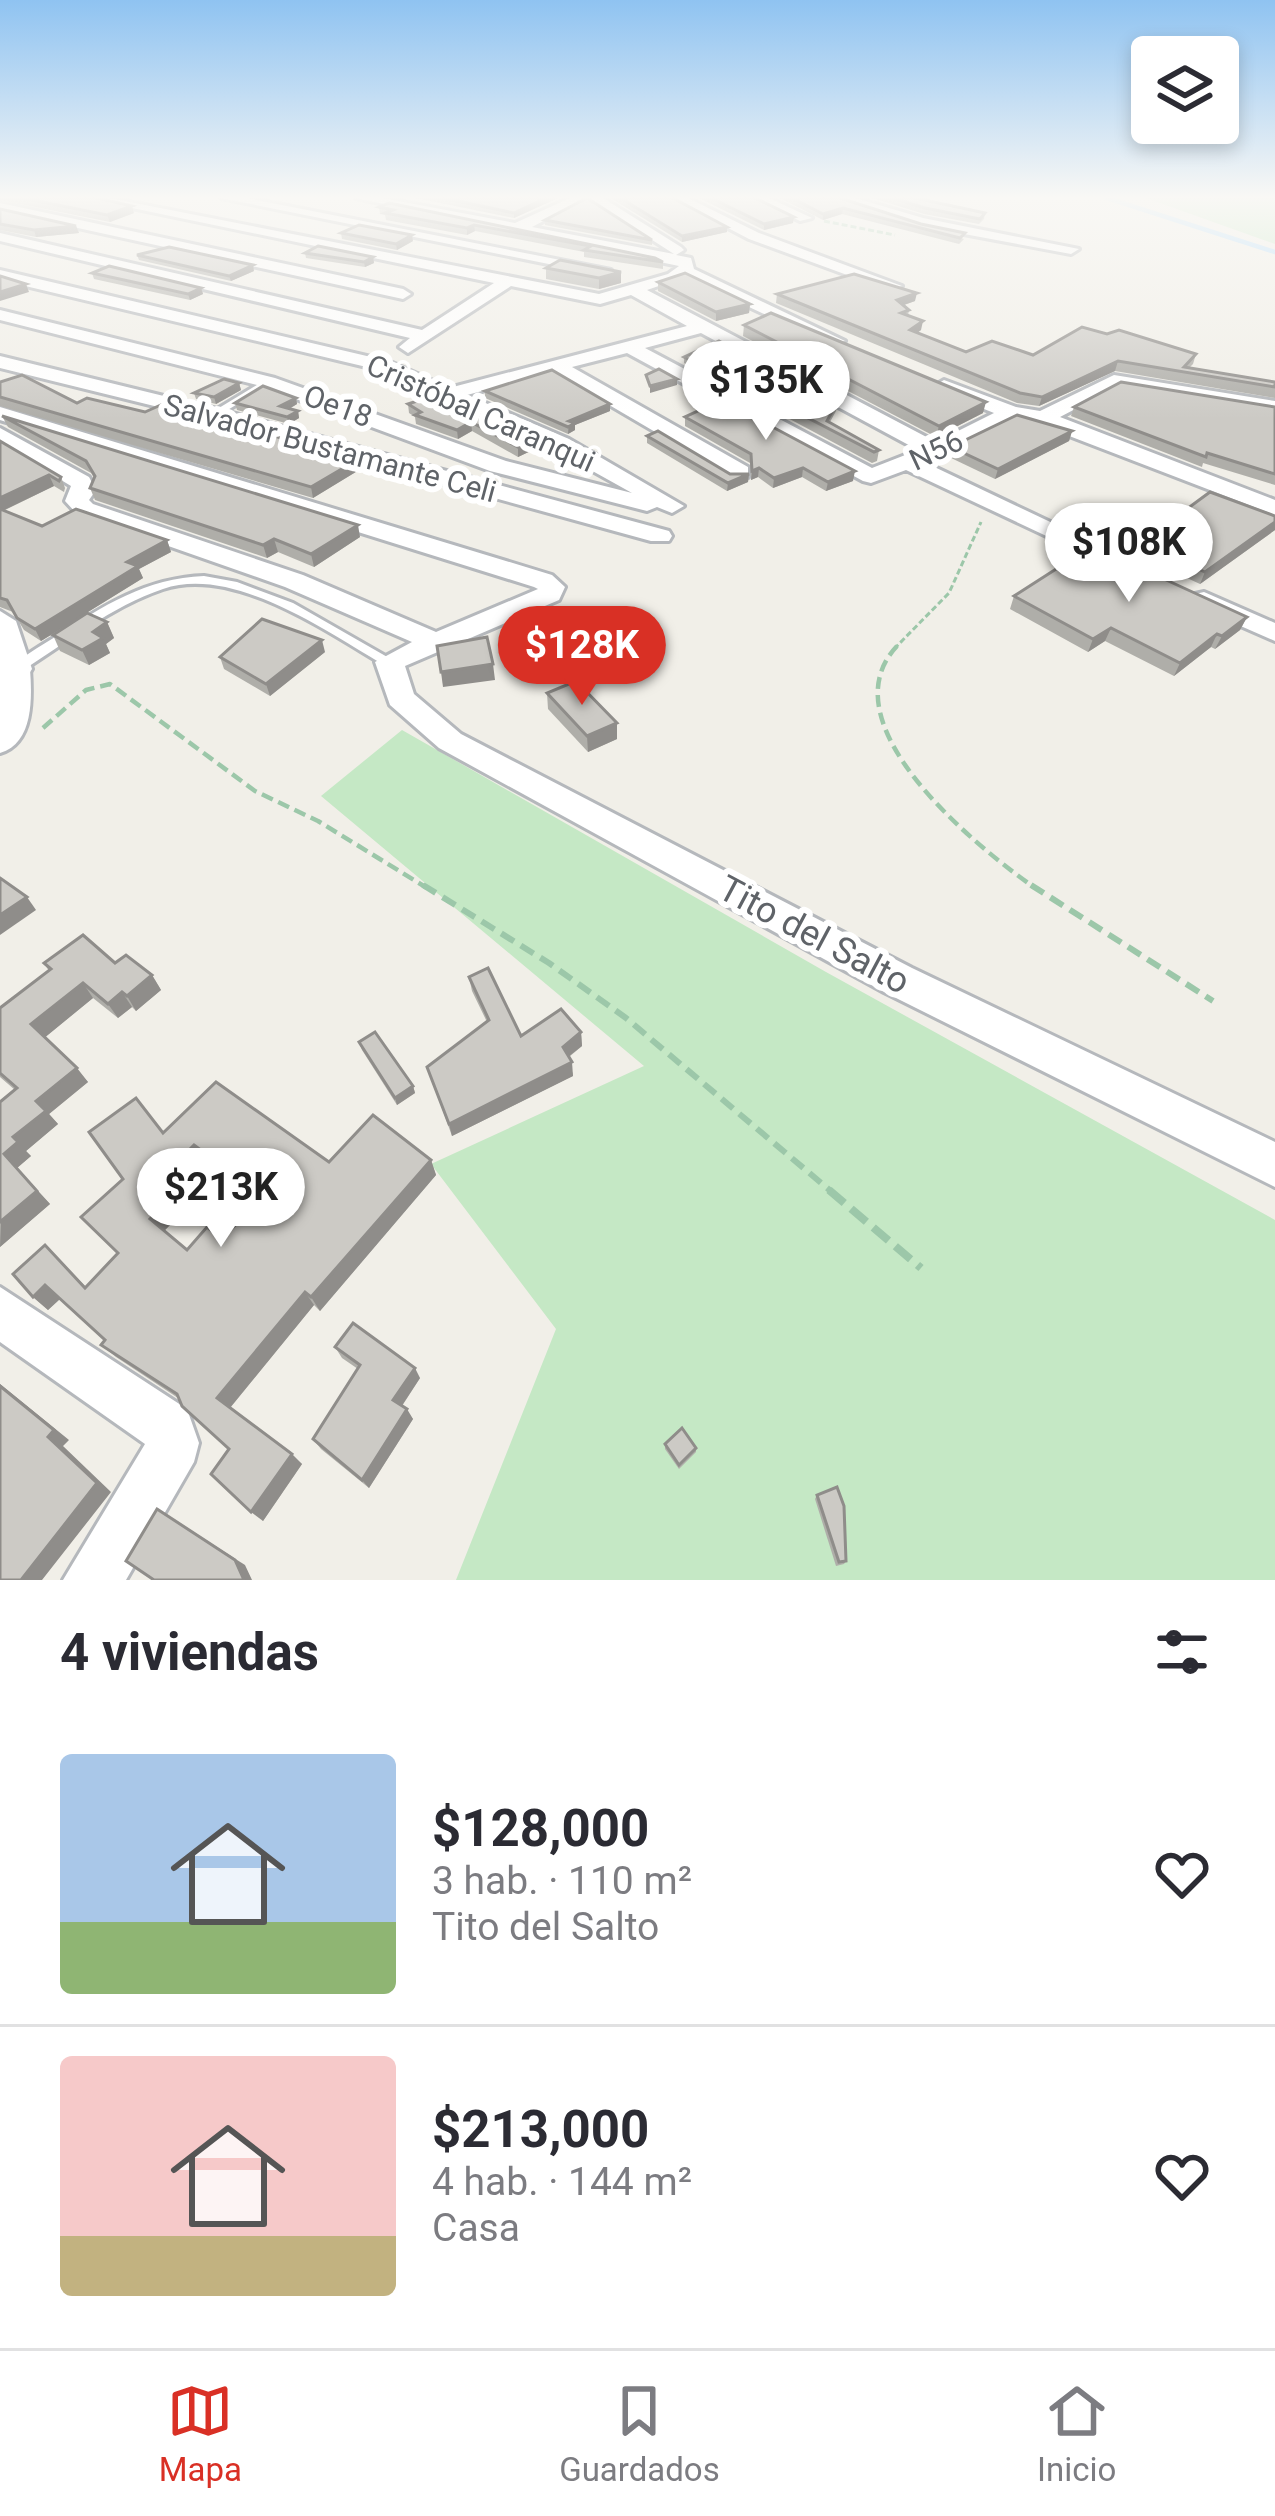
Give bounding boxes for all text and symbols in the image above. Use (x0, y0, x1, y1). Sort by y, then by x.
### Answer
map controls (1131, 36, 1239, 144)
button: layers (1131, 36, 1239, 144)
pin: $135K (682, 341, 850, 443)
street label: Cristóbal Caranqui (361, 347, 601, 479)
text: $135K (709, 357, 823, 403)
street label: Oe18 (299, 378, 377, 434)
street label: Salvador Bustamante Celi (160, 387, 500, 509)
street label: N56 (904, 422, 968, 478)
pin: $108K (1045, 503, 1213, 605)
text: $108K (1072, 519, 1186, 565)
pin: $128K (498, 606, 666, 708)
text: $128K (525, 622, 639, 668)
street label: Tito del Salto (711, 867, 917, 1003)
pin: $213K (137, 1148, 305, 1250)
text: $213K (164, 1164, 278, 1210)
icon: filters (1149, 1619, 1215, 1685)
text: 4 viviendas (60, 1623, 319, 1682)
text: $128,000 (432, 1799, 649, 1858)
icon: home (156, 1802, 300, 1946)
icon: heart (1149, 1841, 1215, 1907)
text: 3 hab. · 110 m² (432, 1858, 692, 1904)
text: Tito del Salto (432, 1904, 659, 1950)
text: $213,000 (432, 2100, 649, 2159)
icon: home (156, 2104, 300, 2248)
icon: heart (1149, 2143, 1215, 2209)
text: 4 hab. · 144 m² (432, 2159, 692, 2205)
text: Casa (432, 2205, 520, 2251)
tab: Mapa (159, 2378, 242, 2489)
tab: Guardados (559, 2378, 720, 2489)
tab: Inicio (1037, 2378, 1116, 2489)

